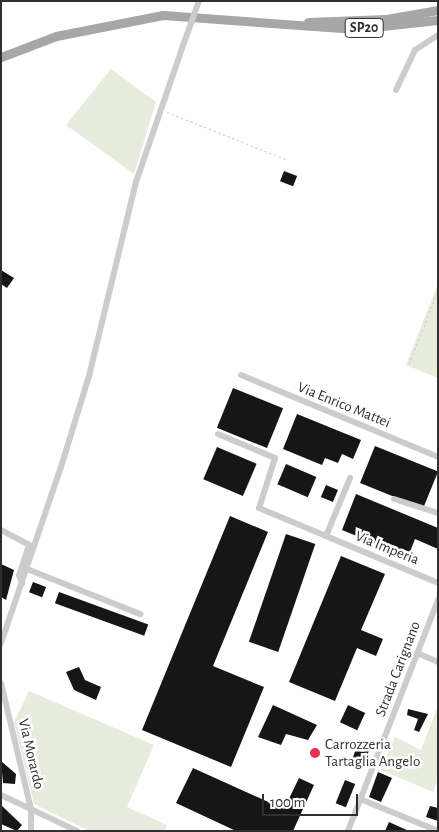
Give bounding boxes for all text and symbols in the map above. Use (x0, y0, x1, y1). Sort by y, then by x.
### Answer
road number: SP20 (344, 16, 384, 40)
street label: Via Enrico Mattei (295, 378, 393, 432)
street label: Via Imperia (352, 527, 422, 569)
street label: Strada Carignano (372, 619, 424, 719)
street label: Via Morardo (14, 717, 48, 791)
place label: Carrozzeria Tartaglia Angelo (325, 735, 420, 770)
marker: Carrozzeria Tartaglia Angelo (309, 747, 321, 759)
scale bar (264, 784, 360, 816)
text: 100 m (270, 795, 305, 810)

